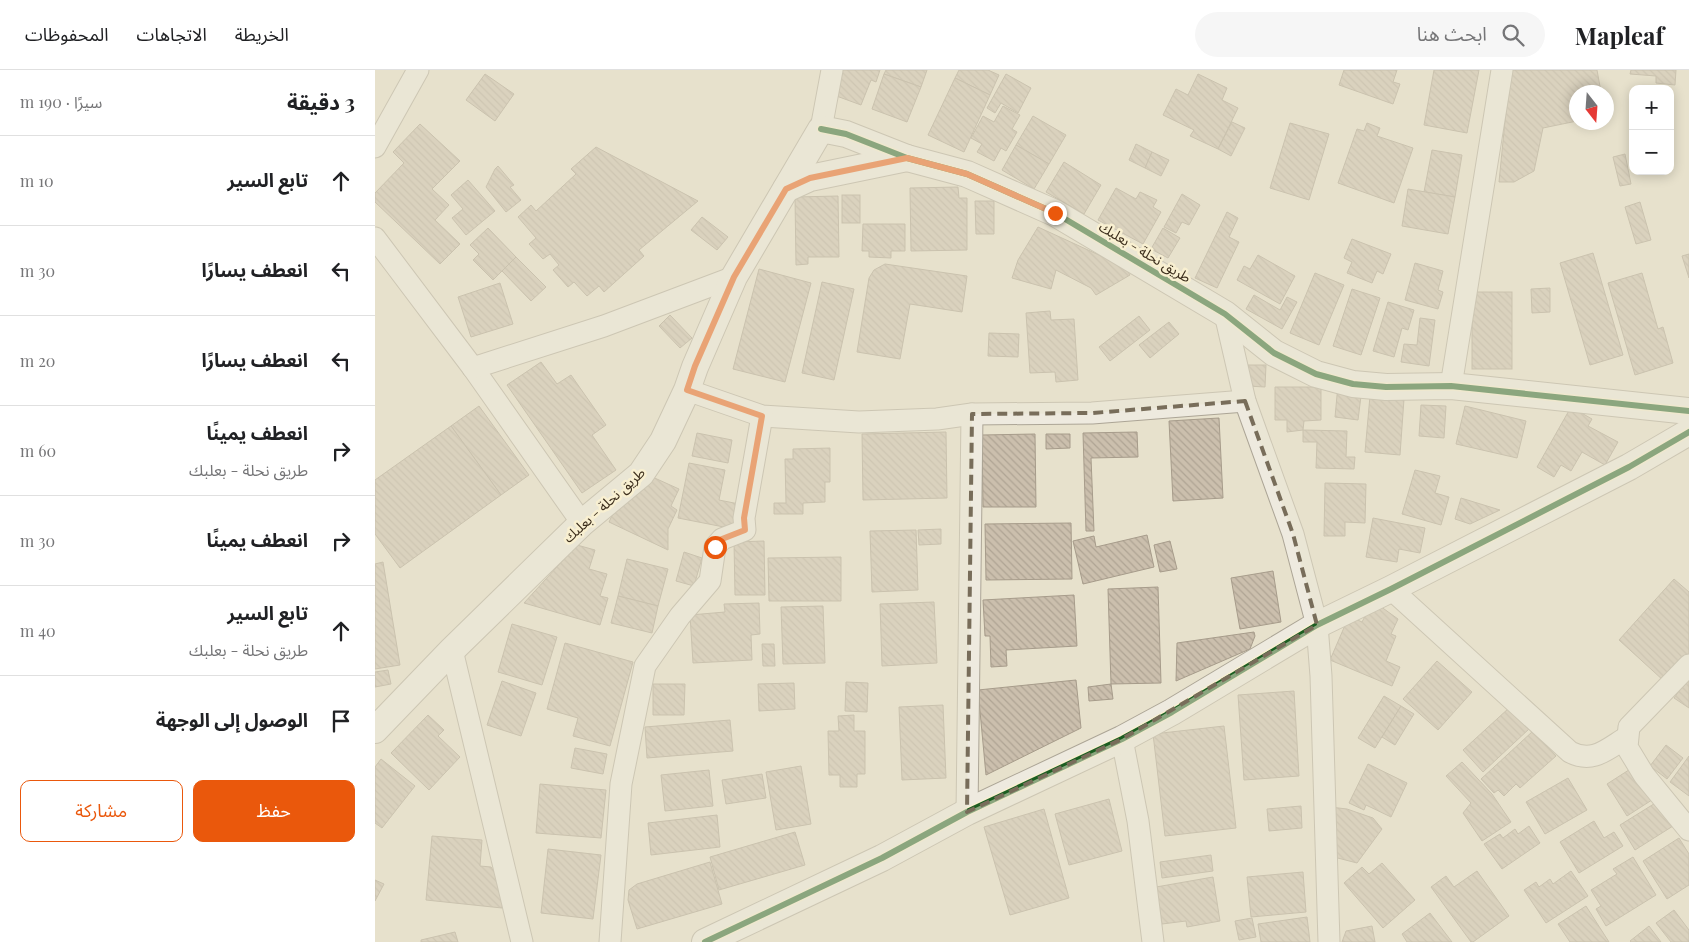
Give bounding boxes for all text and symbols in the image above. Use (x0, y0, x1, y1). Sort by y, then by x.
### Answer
search box (1195, 12, 1545, 57)
text: Mapleaf (1575, 19, 1664, 51)
text: ابحث هنا (1417, 20, 1487, 46)
icon: search (1499, 21, 1527, 49)
text: المحفوظات (25, 22, 109, 46)
text: الاتجاهات (137, 22, 207, 46)
text: الخريطة (235, 22, 289, 46)
north arrow (1569, 85, 1614, 130)
map controls (1629, 85, 1674, 175)
button: + (1629, 85, 1674, 130)
text: 3 دقيقة (287, 87, 355, 115)
text: سيرًا · 190 m (20, 91, 102, 112)
button: − (1629, 130, 1674, 175)
text: تابع السير (227, 166, 308, 192)
icon: ahead (327, 167, 355, 195)
text: 10 m (20, 170, 54, 191)
route end (1044, 202, 1067, 225)
street label: طريق نحلة - بعلبك (1095, 217, 1195, 287)
text: انعطف يسارًا (202, 256, 308, 282)
icon: left (327, 257, 355, 285)
text: 30 m (20, 260, 55, 281)
text: انعطف يسارًا (202, 346, 308, 372)
icon: left (327, 347, 355, 375)
text: 20 m (20, 350, 55, 371)
text: انعطف يمينًا (206, 419, 308, 445)
icon: right (327, 437, 355, 465)
text: 60 m (20, 440, 56, 461)
text: طريق نحلة - بعلبك (189, 459, 308, 480)
street label: طريق نحلة - بعلبك (559, 463, 649, 547)
text: انعطف يمينًا (206, 526, 308, 552)
icon: right (327, 527, 355, 555)
text: 30 m (20, 530, 55, 551)
route start (704, 536, 727, 559)
text: تابع السير (227, 599, 308, 625)
icon: ahead (327, 617, 355, 645)
text: 40 m (20, 620, 56, 641)
text: طريق نحلة - بعلبك (189, 639, 308, 660)
text: الوصول إلى الوجهة (156, 706, 308, 732)
icon: arrive (327, 707, 355, 735)
button: مشاركة (20, 780, 183, 842)
button: حفظ (193, 780, 355, 842)

